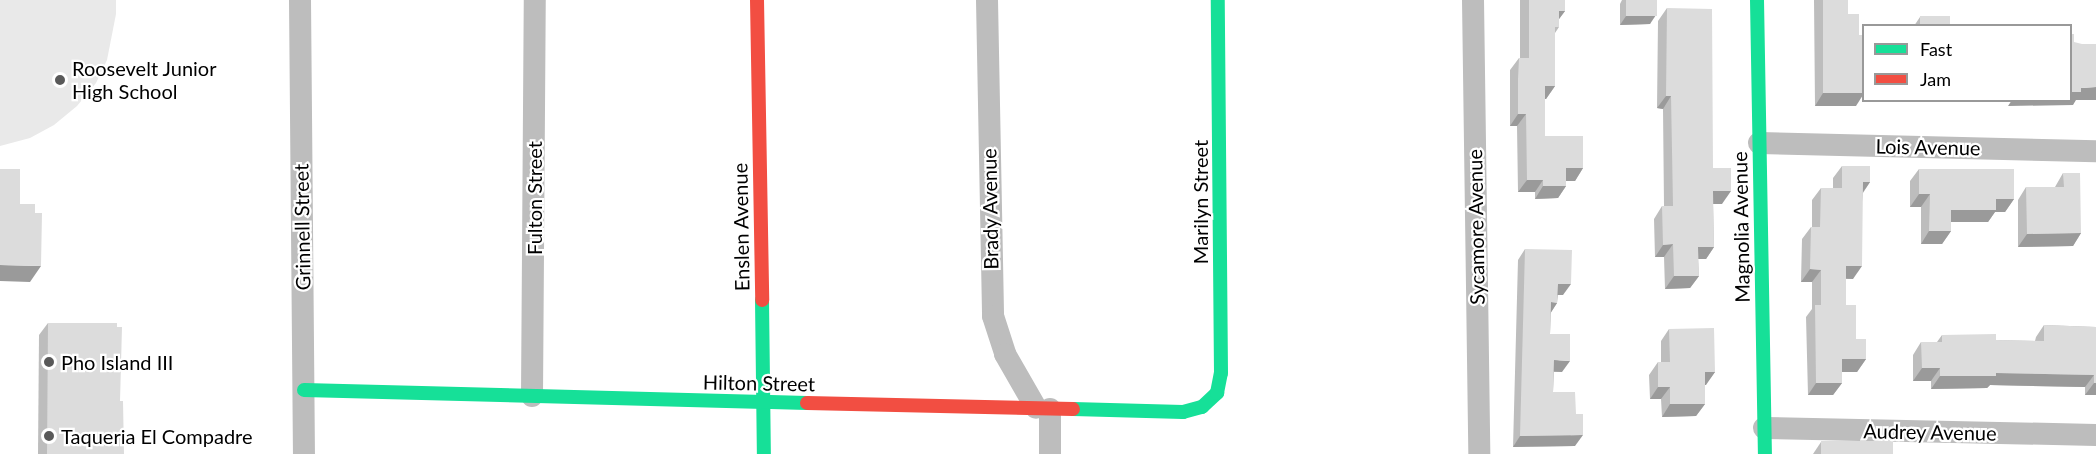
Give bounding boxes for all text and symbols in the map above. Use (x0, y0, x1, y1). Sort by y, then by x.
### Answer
legend (1862, 24, 2072, 102)
text: Fast (1920, 38, 1952, 60)
place label: Roosevelt Junior High School (72, 56, 217, 103)
text: Jam (1920, 68, 1951, 90)
marker: Roosevelt Junior High School (53, 73, 67, 87)
street label: Lois Avenue (1875, 134, 1981, 160)
street label: Marilyn Street (1188, 140, 1212, 264)
street label: Fulton Street (522, 141, 546, 255)
street label: Brady Avenue (977, 147, 1003, 271)
street label: Sycamore Avenue (1463, 149, 1489, 305)
street label: Magnolia Avenue (1728, 151, 1754, 303)
street label: Enslen Avenue (728, 162, 754, 292)
street label: Grinnell Street (289, 163, 315, 291)
place label: Pho Island III (61, 350, 173, 374)
marker: Pho Island III (42, 355, 56, 369)
street label: Hilton Street (703, 370, 815, 396)
street label: Audrey Avenue (1863, 419, 1997, 445)
place label: Taqueria El Compadre (61, 424, 253, 448)
marker: Taqueria El Compadre (42, 429, 56, 443)

